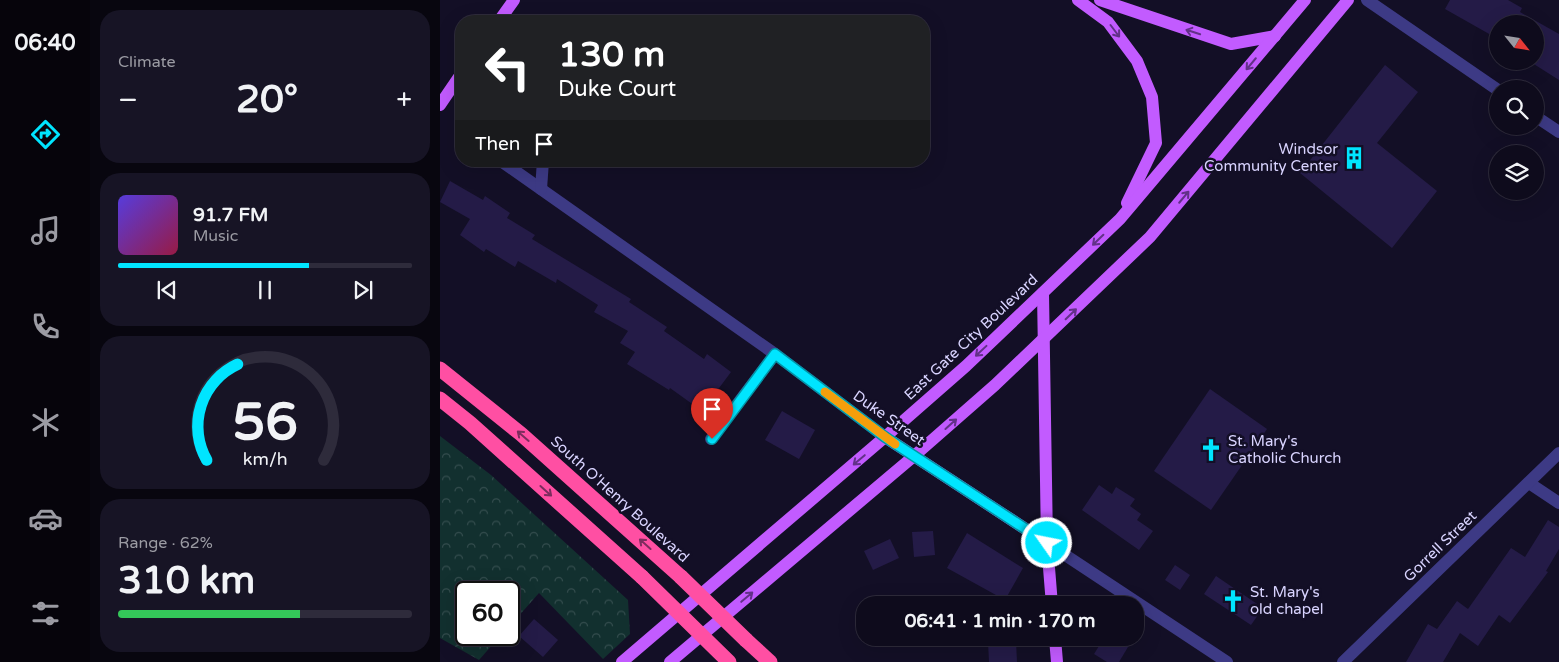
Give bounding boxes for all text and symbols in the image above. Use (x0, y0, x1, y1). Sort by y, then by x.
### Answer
north arrow (1489, 15, 1544, 70)
map controls (1489, 15, 1544, 200)
one-way arrow (1110, 24, 1120, 38)
one-way arrow (1186, 27, 1202, 36)
text: 06:40 (15, 30, 75, 56)
text: 130 m (558, 34, 665, 76)
icon: left (475, 35, 540, 100)
text: Climate (118, 52, 176, 72)
one-way arrow (1245, 57, 1256, 70)
text: Duke Court (558, 76, 676, 102)
text: 20° (236, 77, 298, 123)
button: search (1489, 80, 1544, 135)
text: − (118, 83, 138, 117)
text: + (396, 83, 412, 117)
icon: directions (28, 117, 63, 152)
icon: arrive (530, 130, 558, 158)
text: Then (475, 133, 520, 155)
place label: Windsor Community Center (1204, 140, 1338, 175)
building icon: Windsor Community Center (1341, 145, 1367, 171)
button: layers (1489, 145, 1544, 200)
one-way arrow (1178, 191, 1190, 204)
text: 91.7 FM (193, 204, 268, 226)
icon: music (28, 213, 63, 248)
text: Music (193, 226, 238, 246)
one-way arrow (1092, 234, 1105, 246)
street label: East Gate City Boulevard (900, 270, 1042, 404)
icon: previous (153, 276, 181, 304)
icon: pause (251, 276, 279, 304)
icon: next (349, 276, 377, 304)
one-way arrow (1064, 308, 1077, 320)
icon: phone (28, 309, 63, 344)
one-way arrow (974, 345, 987, 357)
street label: Duke Street (850, 387, 929, 449)
pin (691, 388, 733, 439)
text: 56 (232, 391, 298, 454)
icon: arrive (698, 395, 726, 423)
icon: climate (28, 405, 63, 440)
one-way arrow (945, 418, 958, 429)
one-way arrow (517, 431, 530, 442)
street label: South O'Henry Boulevard (547, 432, 693, 566)
place label: St. Mary's Catholic Church (1228, 432, 1341, 467)
church icon: St. Mary's Catholic Church (1198, 437, 1224, 463)
text: km/h (243, 449, 287, 470)
one-way arrow (853, 454, 866, 465)
one-way arrow (539, 485, 552, 496)
icon: car (28, 501, 63, 536)
street label: Gorrell Street (1400, 507, 1480, 585)
position arrow (1020, 516, 1072, 568)
text: Range · 62% (118, 533, 213, 553)
one-way arrow (638, 538, 651, 550)
text: 310 km (118, 558, 255, 604)
speed limit sign: 60 (455, 581, 520, 646)
place label: St. Mary's old chapel (1250, 583, 1323, 618)
church icon: St. Mary's old chapel (1220, 588, 1246, 614)
one-way arrow (741, 591, 754, 602)
icon: filters (28, 596, 63, 631)
text: 06:41 · 1 min · 170 m (904, 610, 1096, 632)

